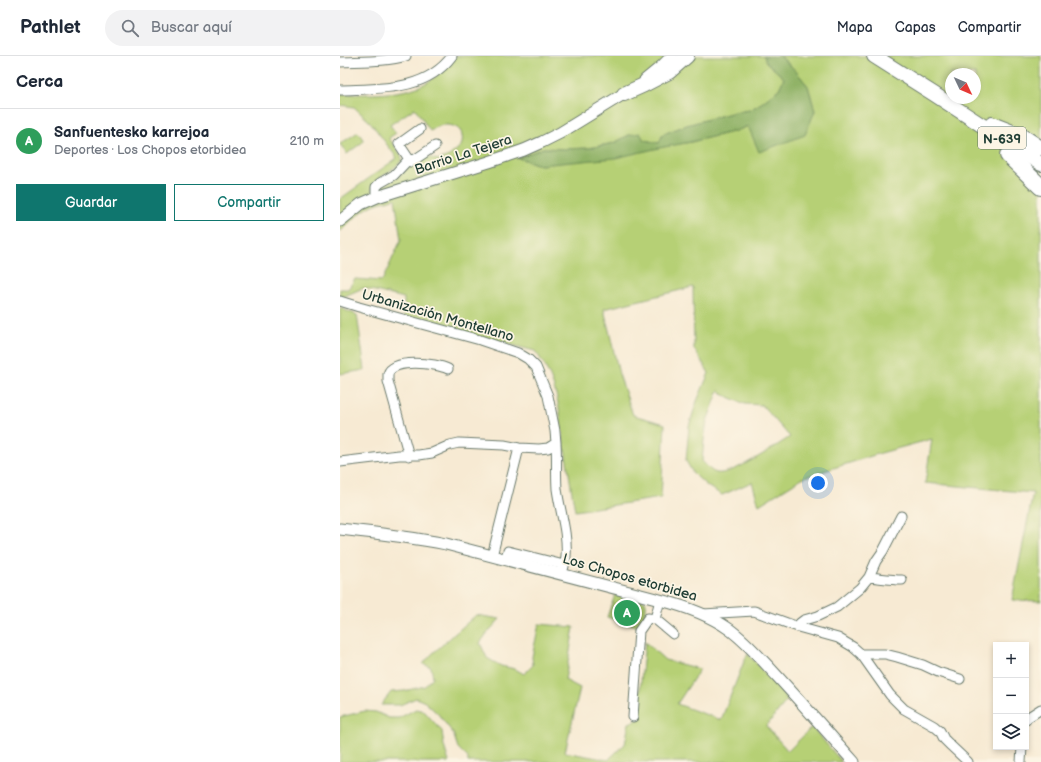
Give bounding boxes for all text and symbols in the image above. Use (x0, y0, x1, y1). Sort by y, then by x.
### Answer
search box (105, 10, 385, 46)
text: Pathlet (20, 16, 81, 39)
icon: search (119, 17, 141, 39)
text: Buscar aquí (151, 18, 232, 37)
text: Mapa (837, 19, 873, 36)
text: Capas (895, 19, 936, 36)
text: Compartir (958, 19, 1021, 36)
north arrow (945, 68, 981, 104)
text: Cerca (16, 72, 63, 92)
text: Sanfuentesko karrejoa (54, 123, 209, 142)
road number: N-639 (978, 127, 1026, 149)
street label: Barrio La Tejera (412, 131, 514, 178)
text: A (25, 133, 33, 149)
text: 210 m (290, 133, 324, 149)
text: Deportes · Los Chopos etorbidea (54, 142, 246, 158)
button: Guardar (16, 184, 166, 221)
button: Compartir (174, 184, 324, 221)
street label: Urbanización Montellano (360, 286, 516, 345)
your location (808, 473, 828, 493)
street label: Los Chopos etorbidea (561, 550, 699, 605)
pin: A (614, 598, 640, 628)
map controls (993, 642, 1029, 750)
button: + (993, 642, 1029, 678)
button: − (993, 678, 1029, 714)
button: layers (993, 714, 1029, 750)

